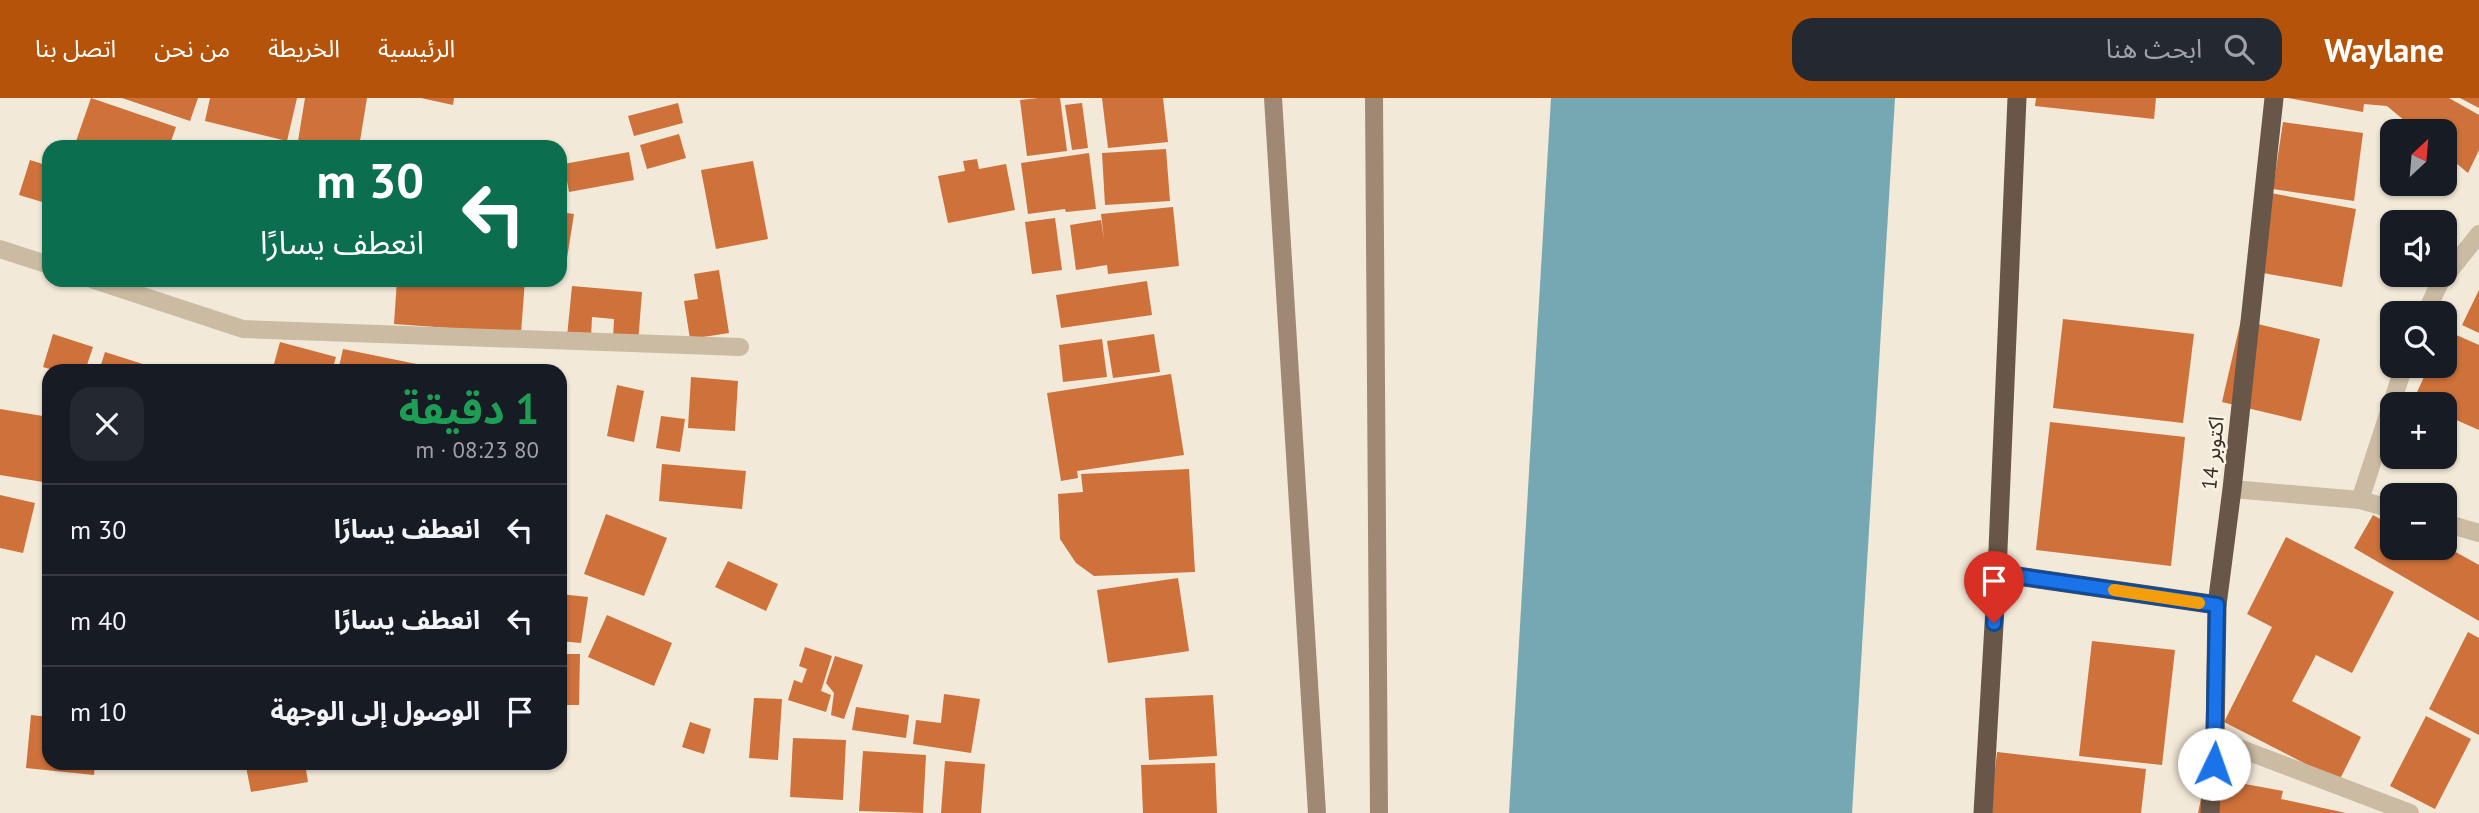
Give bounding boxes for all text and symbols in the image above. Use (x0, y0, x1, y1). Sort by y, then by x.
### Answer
search box (1792, 18, 2282, 81)
text: Waylane (2324, 28, 2444, 71)
icon: search (2220, 30, 2258, 68)
text: ابحث هنا (2106, 32, 2202, 65)
text: اتصل بنا (35, 33, 116, 64)
text: من نحن (154, 33, 230, 64)
text: الخريطة (268, 33, 340, 64)
text: الرئيسية (378, 33, 455, 64)
north arrow (2380, 119, 2457, 196)
map controls (2380, 119, 2457, 560)
text: 30 m (317, 148, 424, 212)
icon: left (448, 168, 539, 259)
button: sound (2380, 210, 2457, 287)
text: انعطف يسارًا (260, 221, 424, 263)
button: search (2380, 301, 2457, 378)
text: 1 دقيقة (399, 381, 539, 436)
button: close (70, 387, 144, 461)
button: + (2380, 392, 2457, 469)
street label: 14 اكتوبر (2195, 415, 2230, 491)
text: 80 m · 08:23 (415, 435, 539, 464)
button: − (2380, 483, 2457, 560)
icon: left (501, 511, 539, 549)
text: انعطف يسارًا (334, 512, 480, 545)
text: 30 m (70, 513, 126, 546)
pin (1964, 551, 2024, 623)
icon: arrive (1975, 562, 2013, 600)
icon: left (501, 602, 539, 640)
text: انعطف يسارًا (334, 603, 480, 636)
text: 40 m (70, 604, 126, 637)
icon: arrive (501, 693, 539, 731)
text: الوصول إلى الوجهة (271, 694, 480, 727)
text: 10 m (70, 695, 126, 728)
position arrow (2177, 727, 2251, 801)

